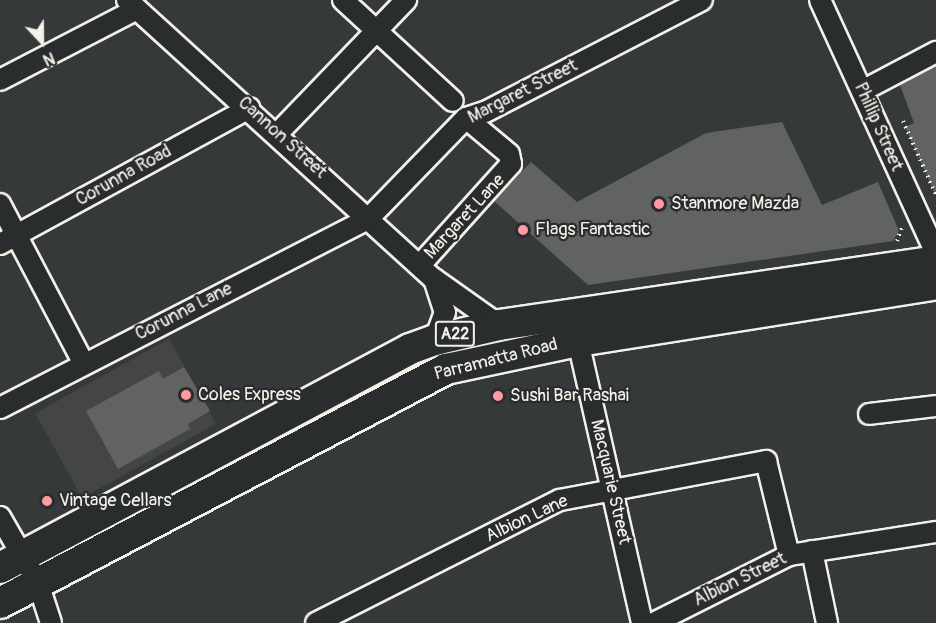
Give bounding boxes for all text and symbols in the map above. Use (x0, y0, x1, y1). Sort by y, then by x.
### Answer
north arrow (12, 12, 72, 72)
text: N (40, 47, 58, 70)
street label: Margaret Street (465, 55, 581, 129)
street label: Phillip Street (849, 79, 907, 175)
street label: Cannon Street (233, 92, 331, 184)
street label: Corunna Road (72, 141, 176, 211)
street label: Margaret Lane (420, 170, 510, 264)
place label: Stanmore Mazda (671, 193, 799, 215)
marker: Stanmore Mazda (652, 197, 666, 211)
place label: Flags Fantastic (535, 219, 650, 241)
marker: Flags Fantastic (516, 223, 530, 237)
street label: Corunna Lane (132, 278, 236, 346)
road number: A22 (434, 321, 476, 347)
street label: Parramatta Road (432, 334, 560, 386)
place label: Coles Express (198, 384, 301, 406)
place label: Sushi Bar Rashai (510, 385, 629, 407)
marker: Coles Express (179, 388, 193, 402)
marker: Sushi Bar Rashai (491, 389, 505, 403)
street label: Macquarie Street (585, 417, 635, 547)
place label: Vintage Cellars (59, 490, 172, 512)
street label: Albion Lane (482, 490, 572, 548)
marker: Vintage Cellars (40, 494, 54, 508)
street label: Albion Street (690, 548, 790, 612)

